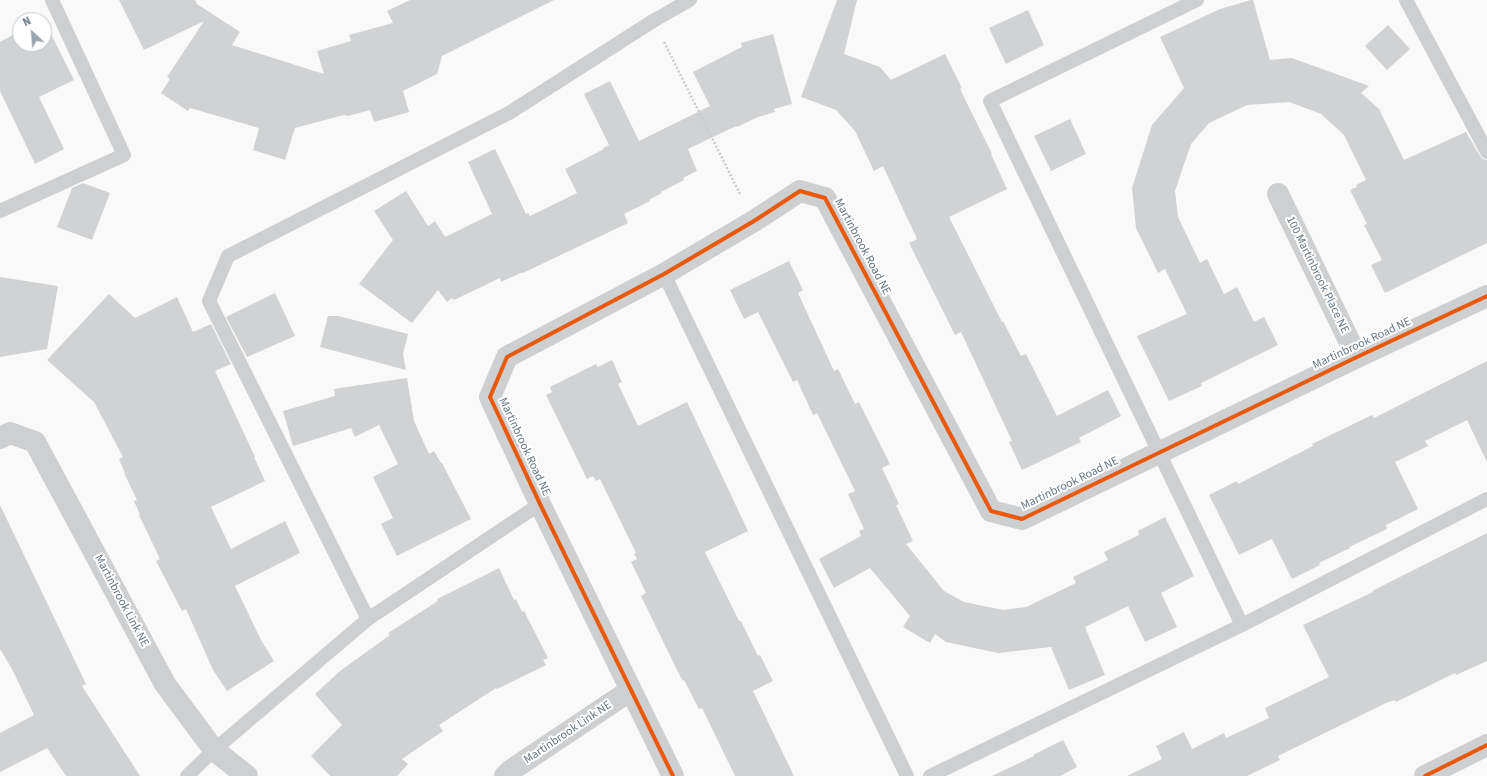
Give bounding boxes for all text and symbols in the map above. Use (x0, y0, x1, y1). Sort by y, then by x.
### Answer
north arrow (12, 12, 52, 52)
text: N (20, 13, 34, 30)
street label: Martinbrook Road NE (831, 196, 893, 298)
street label: 100 Martinbrook Place NE (1282, 214, 1352, 336)
street label: Martinbrook Road NE (1311, 315, 1413, 373)
street label: Martinbrook Road NE (495, 396, 553, 498)
street label: Martinbrook Road NE (1019, 454, 1121, 514)
street label: Martinbrook Link NE (91, 552, 151, 650)
street label: Martinbrook Link NE (522, 698, 614, 768)

